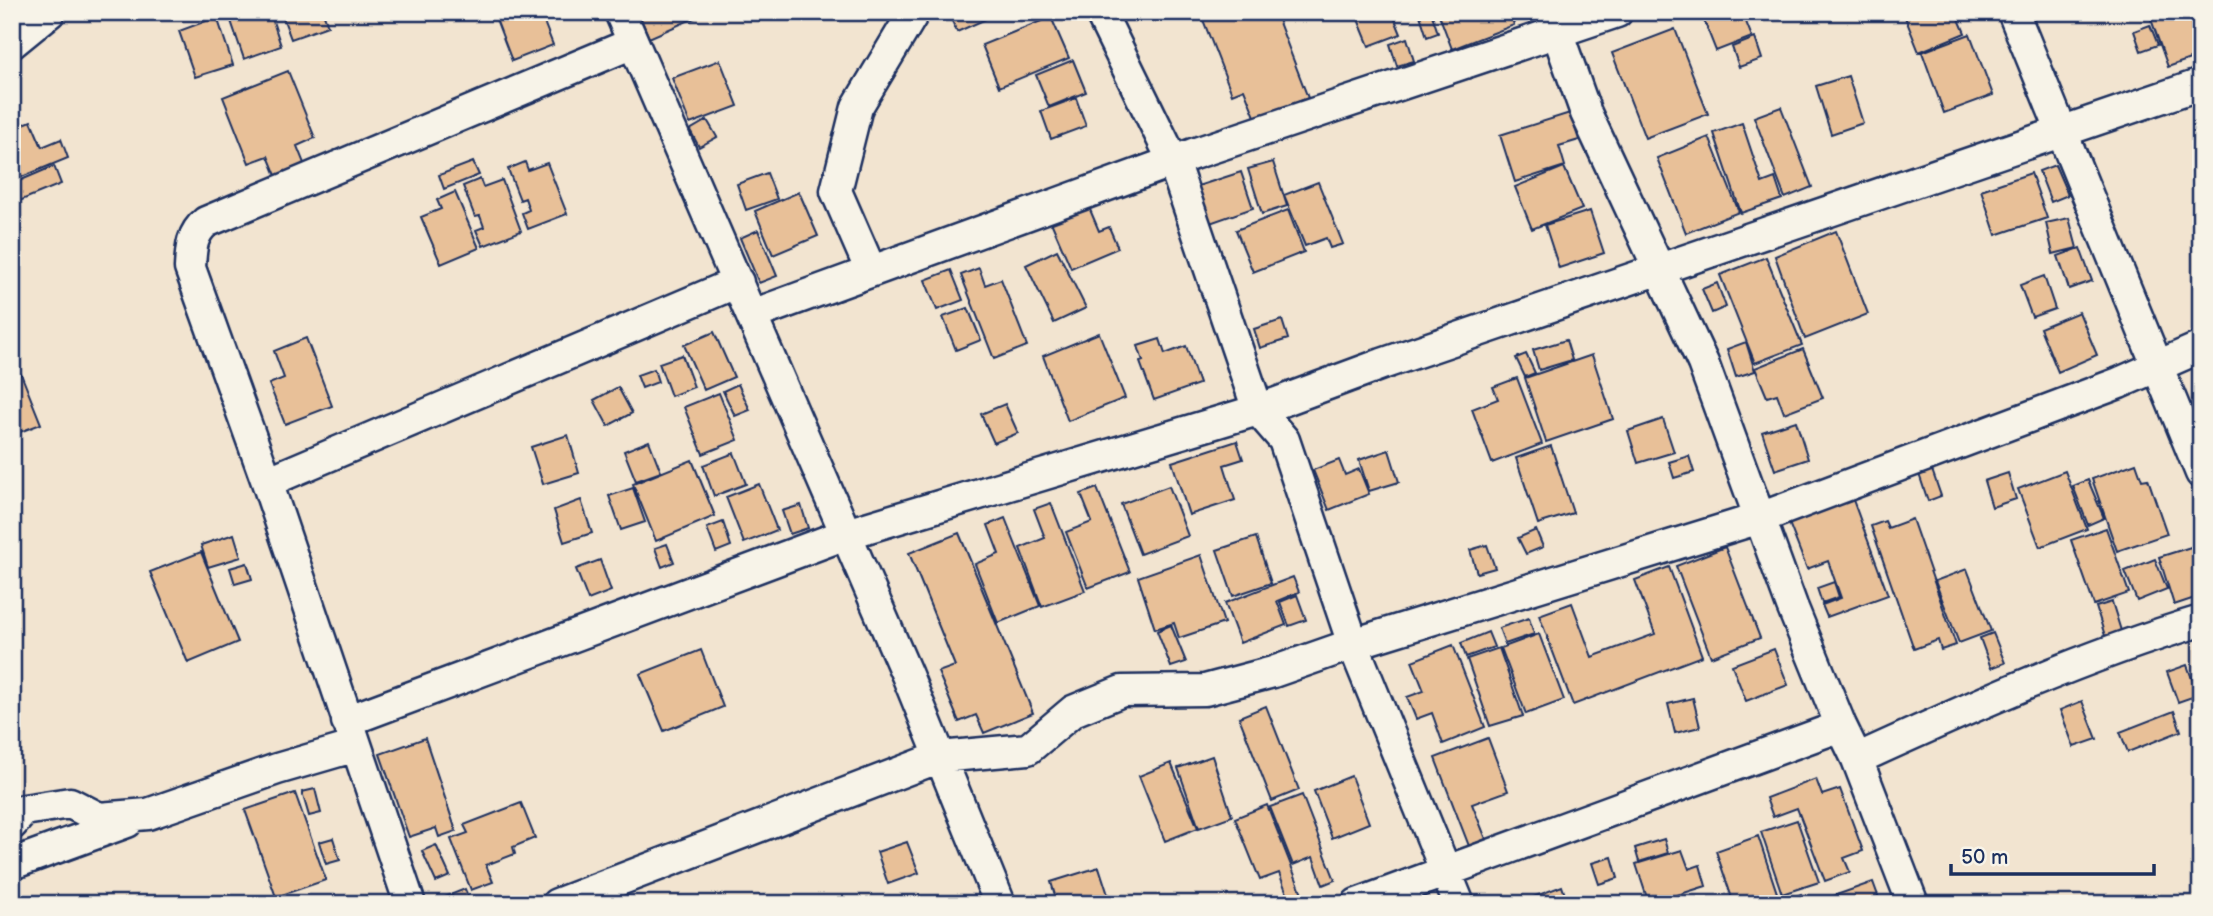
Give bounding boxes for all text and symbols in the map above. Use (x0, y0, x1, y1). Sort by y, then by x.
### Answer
scale bar (1951, 832, 2154, 876)
text: 50 m (1961, 845, 2008, 870)

